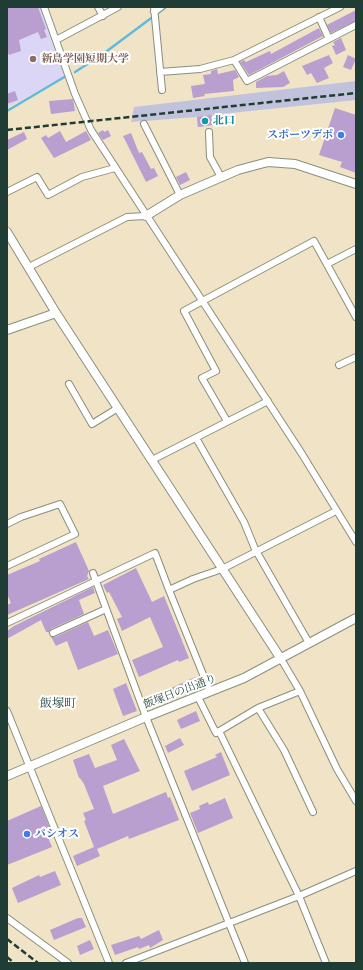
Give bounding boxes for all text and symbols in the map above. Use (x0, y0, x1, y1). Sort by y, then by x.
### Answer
place label: 新島学園短期大学 (41, 52, 129, 66)
marker: 新島学園短期大学 (28, 54, 38, 64)
place label: 北口 (213, 114, 235, 128)
marker: 北口 (200, 116, 210, 126)
place label: スポーツデポ (267, 128, 333, 142)
marker: スポーツデポ (336, 130, 346, 140)
street label: 飯塚日の出通り (142, 672, 218, 712)
district label: 飯塚町 (40, 697, 76, 711)
place label: パシオス (35, 827, 79, 841)
marker: パシオス (22, 829, 32, 839)

